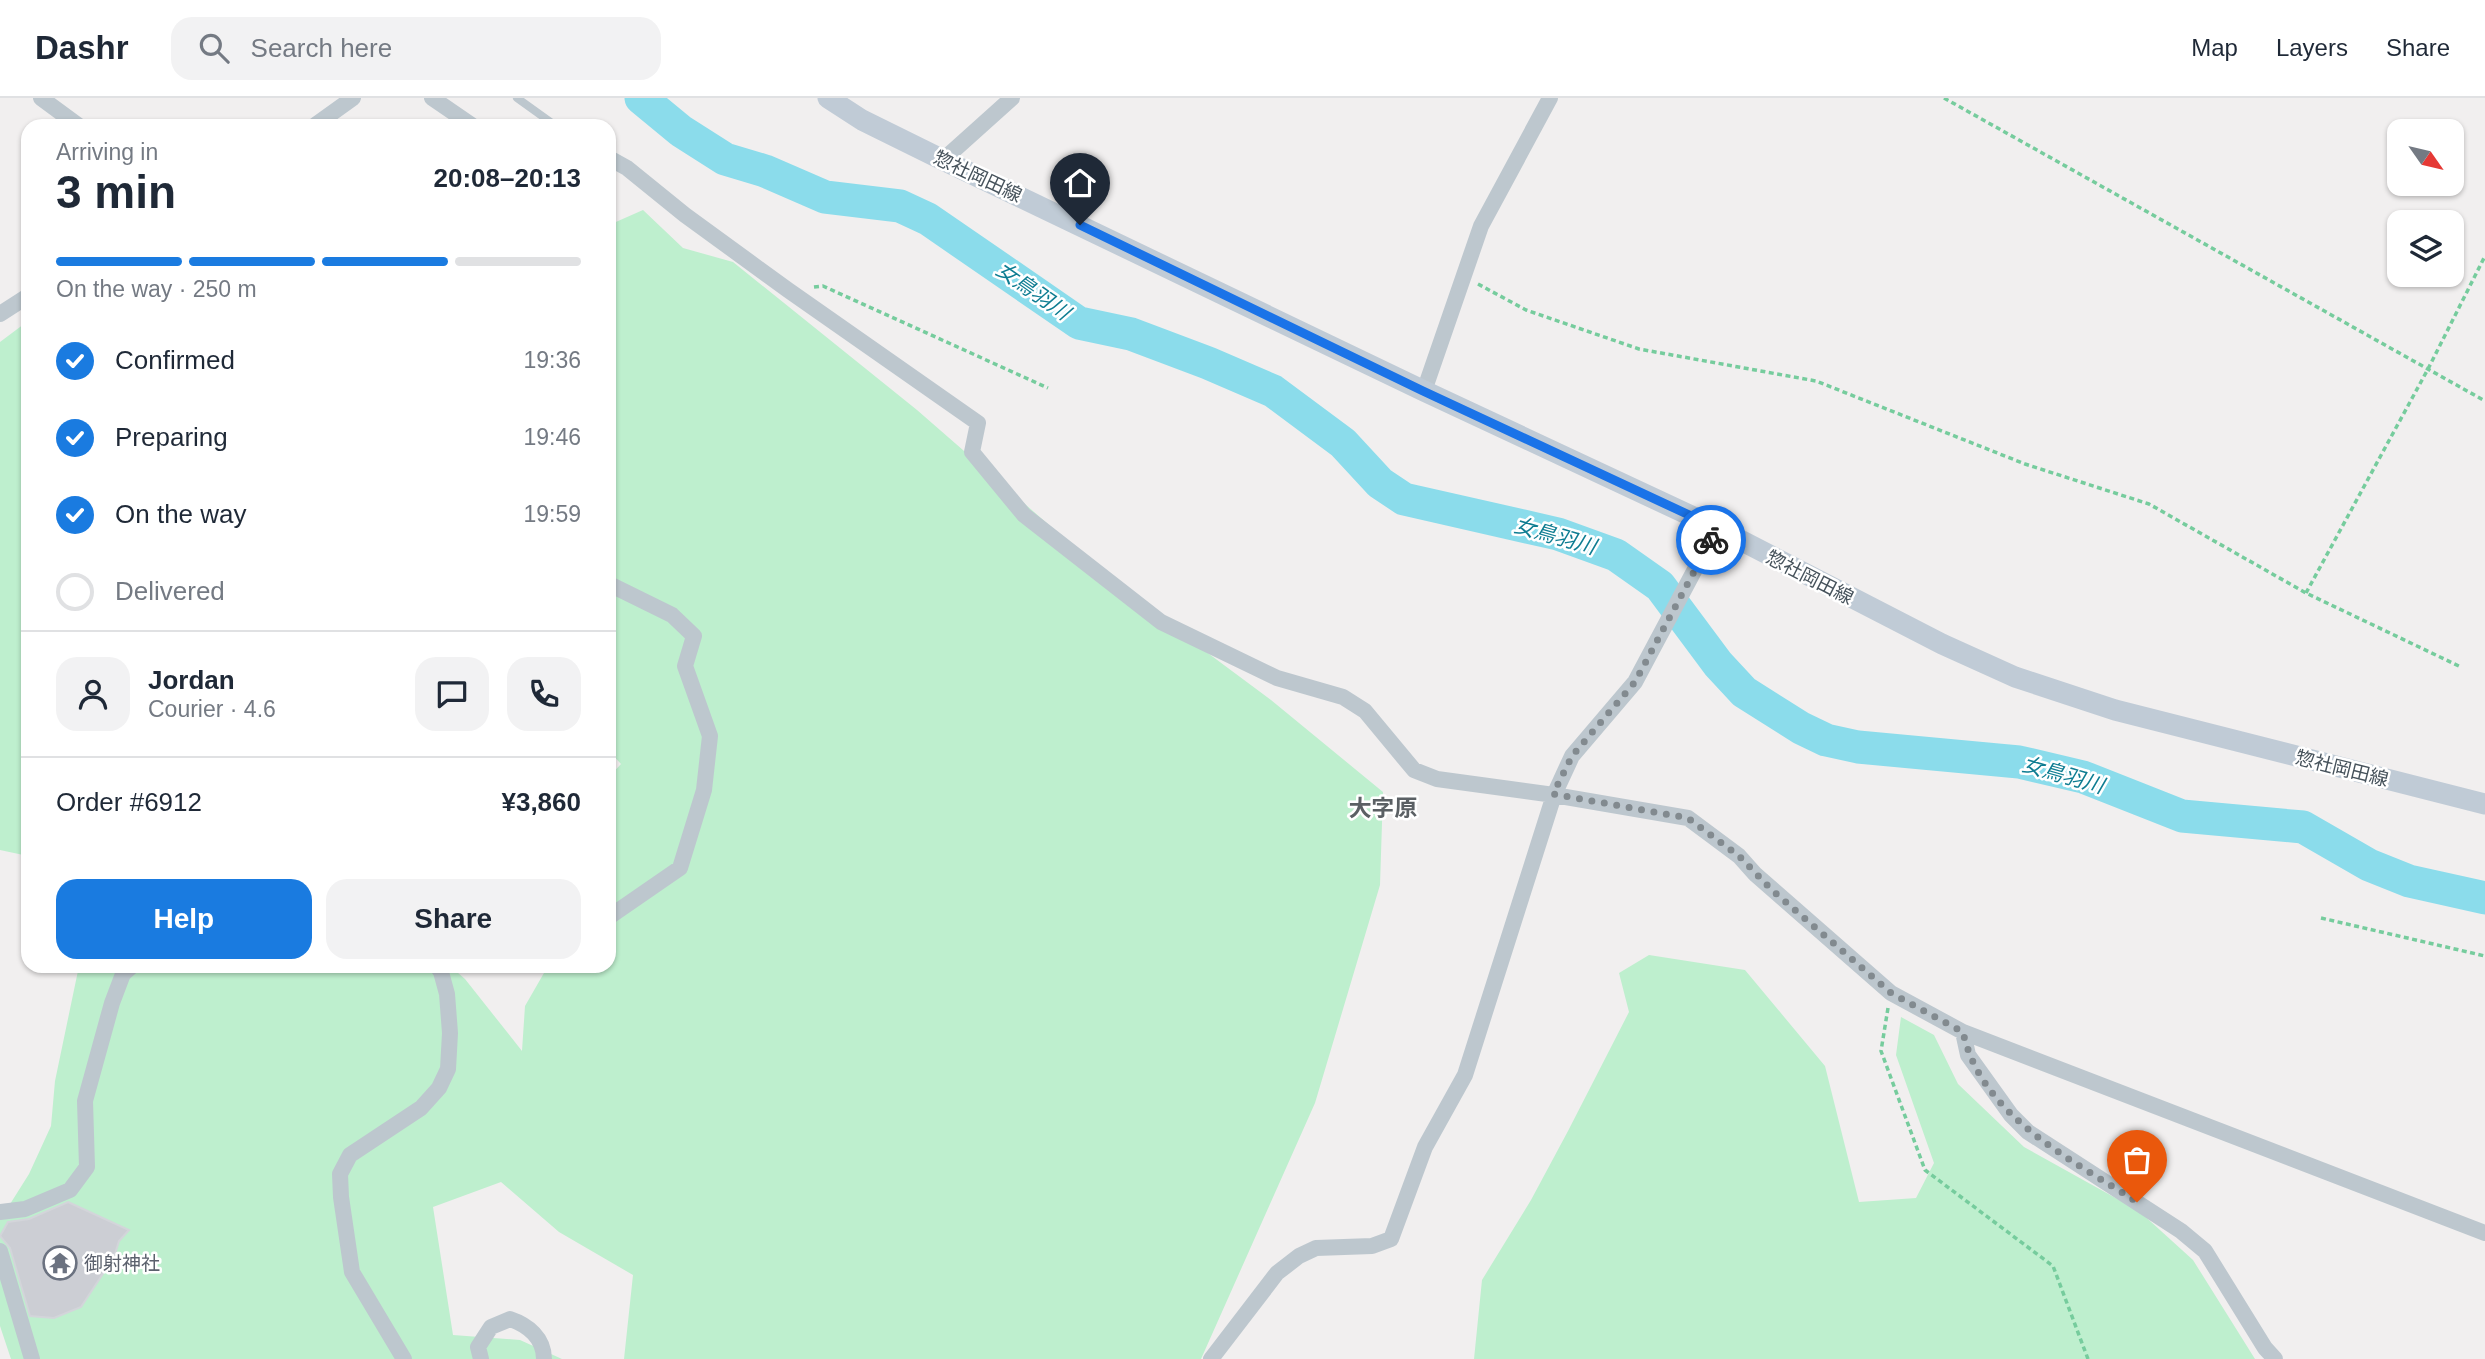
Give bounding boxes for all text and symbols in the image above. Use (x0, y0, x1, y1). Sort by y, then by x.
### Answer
search box (171, 17, 661, 80)
text: Dashr (35, 29, 129, 66)
icon: search (195, 29, 233, 67)
text: Search here (251, 33, 392, 63)
text: Map (2191, 34, 2238, 61)
text: Layers (2276, 34, 2348, 61)
text: Share (2386, 34, 2450, 61)
north arrow (2387, 119, 2464, 196)
map controls (2387, 119, 2464, 287)
text: Arriving in (56, 139, 158, 165)
street label: 惣社岡田線 (930, 147, 1025, 206)
pin (1050, 153, 1110, 225)
text: 20:08–20:13 (434, 163, 581, 193)
icon: home (1061, 164, 1099, 202)
text: 3 min (56, 166, 176, 218)
button: layers (2387, 210, 2464, 287)
water label: 女鳥羽川 (992, 257, 1076, 325)
text: On the way · 250 m (56, 276, 257, 302)
icon: check (56, 342, 94, 380)
text: Confirmed (115, 345, 235, 375)
text: 19:36 (523, 347, 581, 373)
icon: check (56, 419, 94, 457)
text: Preparing (115, 422, 228, 452)
text: 19:46 (523, 424, 581, 450)
icon: check (56, 496, 94, 534)
text: On the way (115, 499, 247, 529)
text: 19:59 (523, 501, 581, 527)
courier (1676, 505, 1746, 575)
water label: 女鳥羽川 (1512, 513, 1601, 559)
icon: bike (1692, 521, 1730, 559)
street label: 惣社岡田線 (1763, 547, 1857, 608)
text: Delivered (115, 576, 225, 606)
button: person (56, 657, 130, 731)
button: chat (415, 657, 489, 731)
button: phone (507, 657, 581, 731)
text: Jordan (148, 665, 235, 695)
text: Courier · 4.6 (148, 696, 276, 722)
street label: 惣社岡田線 (2293, 747, 2391, 790)
water label: 女鳥羽川 (2020, 752, 2109, 798)
text: Order #6912 (56, 787, 202, 817)
text: ¥3,860 (501, 787, 581, 817)
district label: 大字原 (1349, 795, 1418, 821)
button: Help (56, 879, 312, 959)
button: Share (326, 879, 581, 959)
pin (2107, 1130, 2167, 1202)
icon: bag (2118, 1141, 2156, 1179)
temple icon: 御射神社 (41, 1244, 79, 1282)
place label: 御射神社 (84, 1253, 160, 1274)

